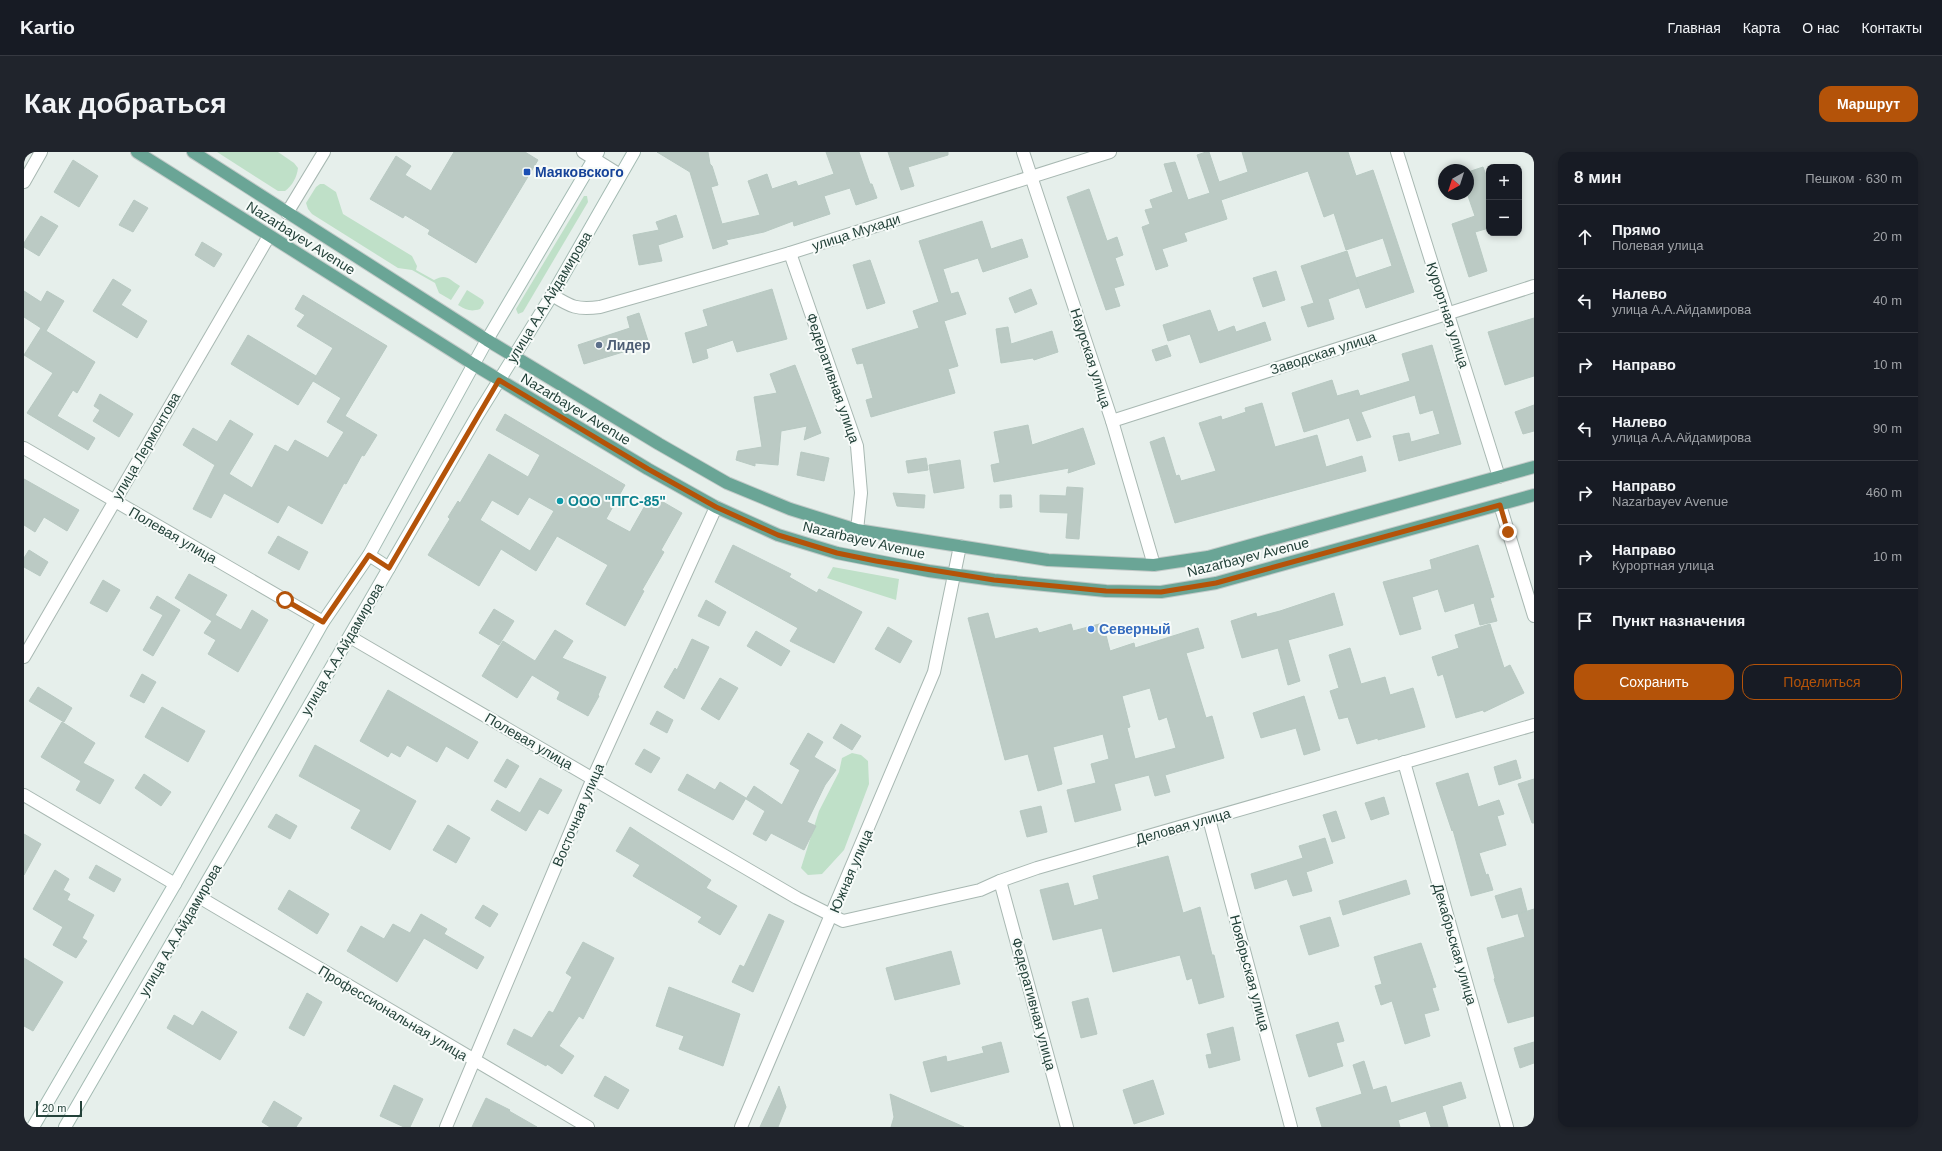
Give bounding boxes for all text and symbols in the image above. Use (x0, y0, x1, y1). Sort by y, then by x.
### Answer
text: Kartio (20, 17, 75, 38)
text: Главная (1667, 20, 1721, 36)
text: Карта (1743, 20, 1780, 36)
text: О нас (1802, 20, 1840, 36)
text: Контакты (1862, 20, 1922, 36)
button: Маршрут (1819, 86, 1918, 122)
text: Как добраться (24, 88, 226, 119)
place label: Маяковского (535, 164, 624, 180)
north arrow (1438, 164, 1474, 200)
map controls (1486, 164, 1522, 236)
button: + (1486, 164, 1522, 200)
marker: Маяковского (522, 167, 532, 177)
text: 8 мин (1574, 168, 1621, 187)
text: Пешком · 630 m (1805, 171, 1902, 186)
street label: Nazarbayev Avenue (244, 198, 358, 278)
button: − (1486, 200, 1522, 236)
street label: улица Мухади (810, 210, 902, 254)
text: Прямо (1612, 221, 1661, 238)
icon: ahead (1574, 226, 1596, 248)
street label: улица А.А.Айдамирова (504, 228, 595, 365)
text: 20 m (1873, 229, 1902, 244)
text: Полевая улица (1612, 238, 1703, 253)
street label: Курортная улица (1423, 260, 1473, 370)
text: Налево (1612, 285, 1667, 302)
icon: left (1574, 290, 1596, 312)
text: 40 m (1873, 293, 1902, 308)
text: улица А.А.Айдамирова (1612, 302, 1751, 317)
street label: Наурская улица (1067, 306, 1115, 410)
street label: Федеративная улица (803, 311, 863, 445)
street label: Заводская улица (1268, 328, 1378, 378)
place label: Лидер (607, 337, 651, 353)
marker: Лидер (594, 340, 604, 350)
icon: right (1574, 354, 1596, 376)
text: Направо (1612, 356, 1676, 373)
text: 10 m (1873, 357, 1902, 372)
street label: Nazarbayev Avenue (518, 370, 634, 448)
street label: улица Лермонтова (109, 389, 183, 503)
text: Налево (1612, 413, 1667, 430)
icon: left (1574, 418, 1596, 440)
text: 90 m (1873, 421, 1902, 436)
text: улица А.А.Айдамирова (1612, 430, 1751, 445)
text: Направо (1612, 477, 1676, 494)
icon: right (1574, 482, 1596, 504)
text: 460 m (1866, 485, 1902, 500)
place label: ООО "ПГС-85" (568, 493, 666, 509)
text: Nazarbayev Avenue (1612, 494, 1728, 509)
marker: ООО "ПГС-85" (555, 496, 565, 506)
street label: Полевая улица (126, 503, 220, 567)
street label: Nazarbayev Avenue (801, 518, 927, 562)
route end (1499, 523, 1517, 541)
street label: Nazarbayev Avenue (1185, 534, 1311, 580)
text: Направо (1612, 541, 1676, 558)
icon: right (1574, 546, 1596, 568)
text: 10 m (1873, 549, 1902, 564)
text: Курортная улица (1612, 558, 1714, 573)
street label: улица А.А.Айдамирова (298, 580, 387, 718)
route start (276, 591, 294, 609)
icon: arrive (1574, 610, 1596, 632)
text: Пункт назначения (1612, 612, 1745, 629)
place label: Северный (1099, 621, 1171, 637)
marker: Северный (1086, 624, 1096, 634)
button: Сохранить (1574, 664, 1734, 700)
button: Поделиться (1742, 664, 1902, 700)
street label: Полевая улица (482, 709, 576, 773)
street label: Восточная улица (549, 761, 607, 869)
street label: Деловая улица (1134, 805, 1232, 847)
street label: Южная улица (826, 827, 876, 915)
street label: улица А.А.Айдамирова (136, 861, 225, 999)
street label: Декабрьская улица (1430, 881, 1480, 1007)
street label: Ноябрьская улица (1227, 913, 1273, 1033)
street label: Федеративная улица (1009, 936, 1059, 1072)
street label: Профессиональная улица (316, 962, 471, 1064)
scale bar (36, 1099, 82, 1118)
text: 20 m (42, 1102, 66, 1114)

